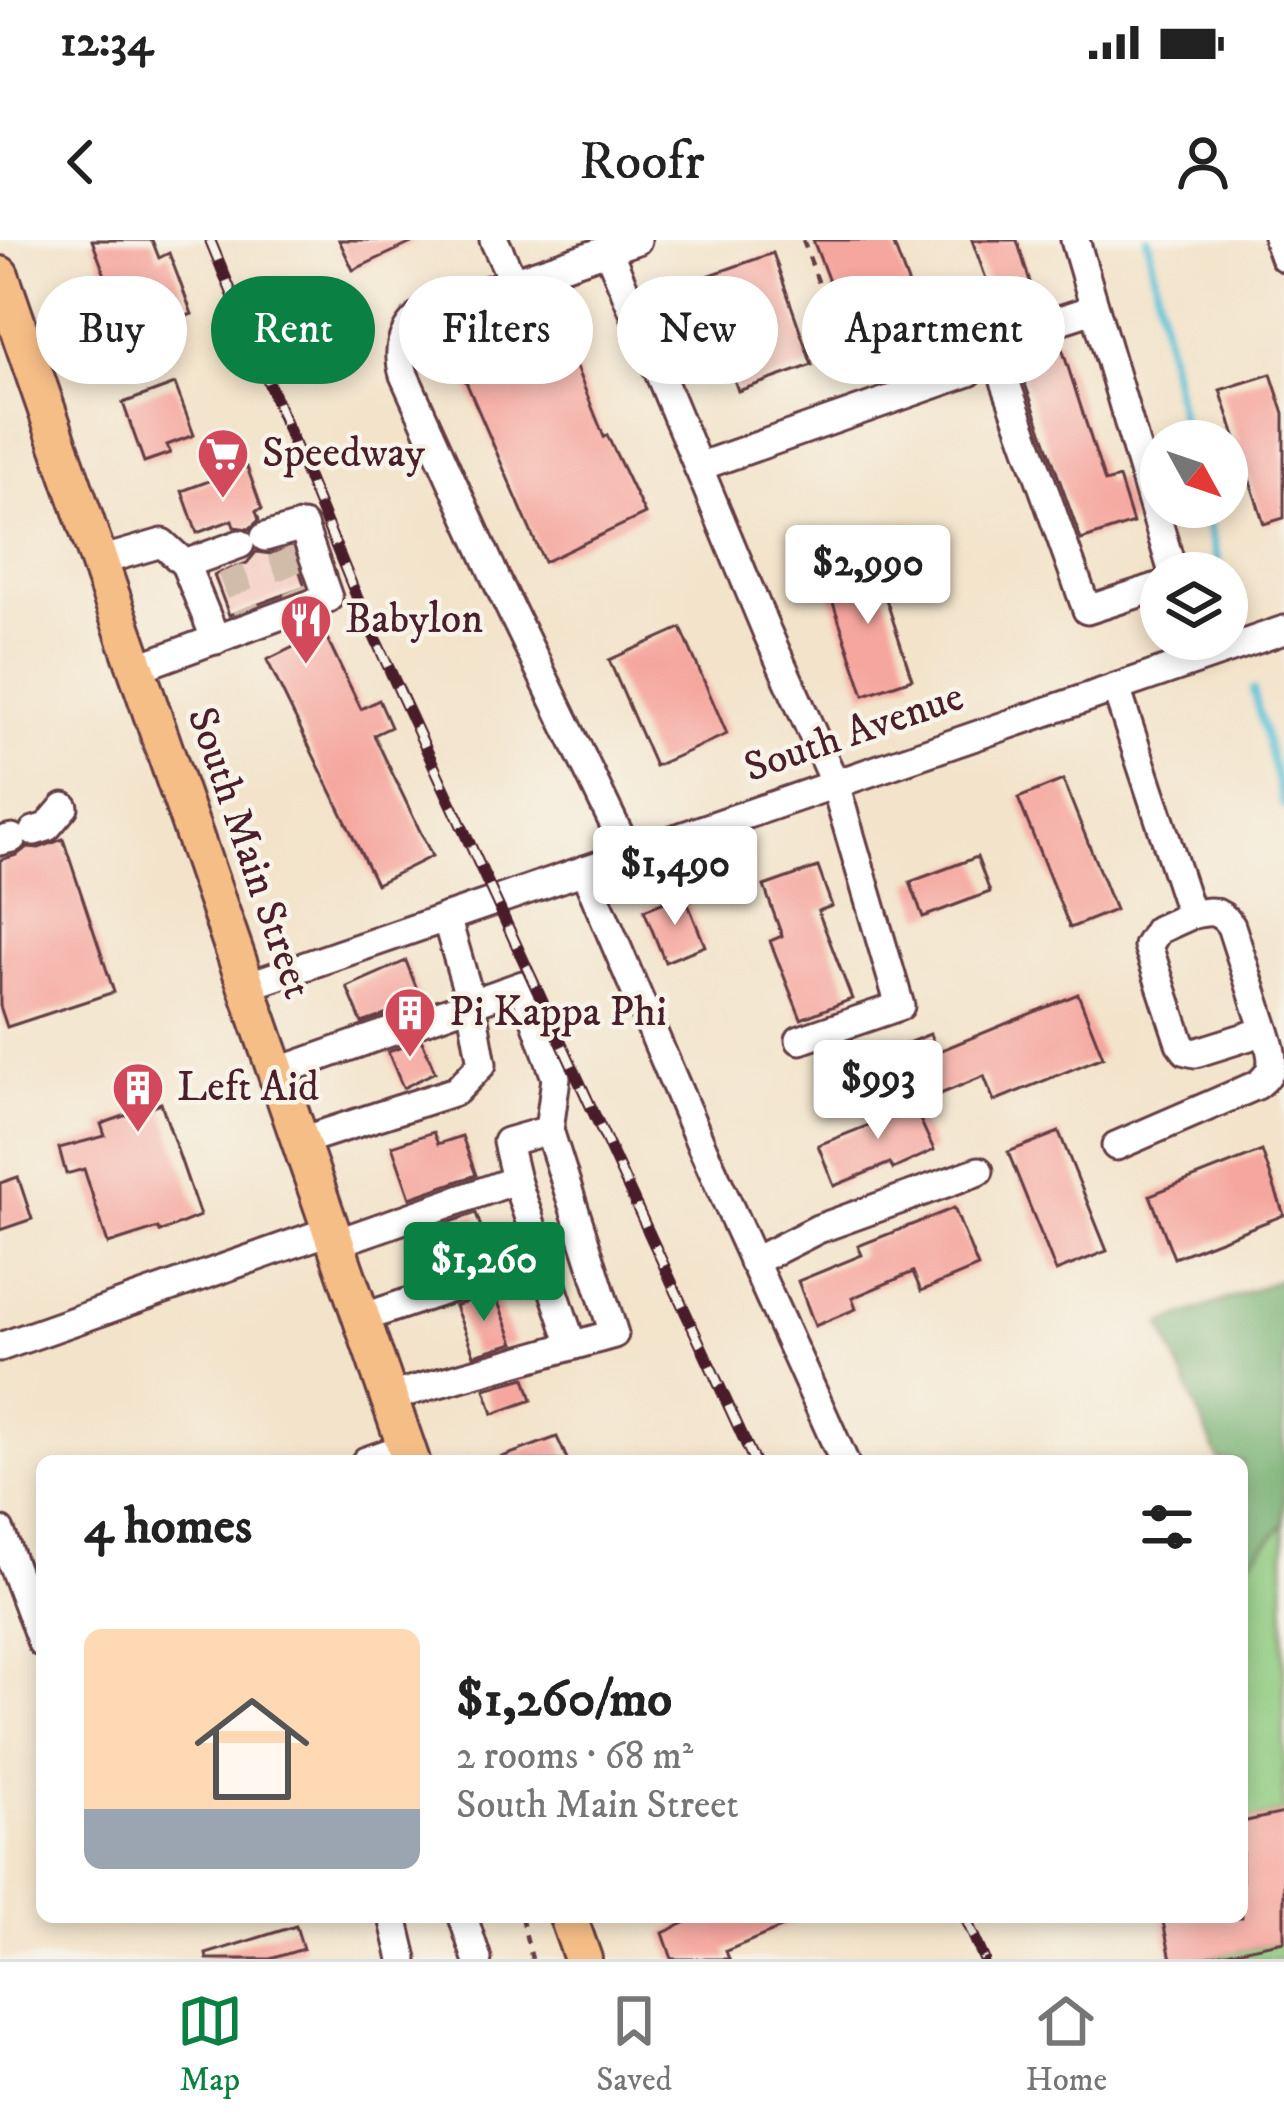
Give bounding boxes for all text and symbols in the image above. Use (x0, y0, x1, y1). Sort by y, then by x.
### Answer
text: 12:34 (60, 14, 153, 70)
icon: back (48, 129, 114, 195)
text: Roofr (579, 129, 705, 196)
icon: person (1170, 129, 1236, 195)
chip: Buy (36, 276, 187, 384)
chip: Rent (211, 276, 375, 384)
chip: Filters (399, 276, 593, 384)
chip: New (617, 276, 778, 384)
chip: Apartment (802, 276, 1065, 384)
north arrow (1140, 420, 1248, 528)
map controls (1140, 420, 1248, 660)
supermarket icon: Speedway (195, 426, 251, 500)
place label: Speedway (262, 428, 426, 480)
pin: $2,990 (770, 525, 966, 627)
text: $2,990 (812, 539, 924, 588)
button: layers (1140, 552, 1248, 660)
restaurant icon: Babylon (278, 592, 334, 666)
place label: Babylon (345, 594, 483, 646)
street label: South Avenue (738, 671, 970, 795)
street label: South Main Street (175, 701, 323, 1005)
pin: $1,490 (577, 826, 773, 928)
text: $1,490 (620, 840, 730, 889)
building icon: Pi Kappa Phi (382, 985, 438, 1059)
place label: Pi Kappa Phi (449, 987, 667, 1039)
pin: $993 (807, 1040, 949, 1142)
text: $993 (841, 1054, 915, 1103)
building icon: Left Aid (110, 1060, 166, 1134)
place label: Left Aid (177, 1062, 319, 1114)
pin: $1,260 (386, 1222, 582, 1324)
text: $1,260 (431, 1236, 537, 1285)
icon: filters (1134, 1494, 1200, 1560)
text: 4 homes (84, 1495, 252, 1559)
text: $1,260/mo (456, 1668, 672, 1732)
icon: home (180, 1677, 324, 1821)
text: 2 rooms · 68 m² (456, 1732, 693, 1781)
text: South Main Street (456, 1781, 739, 1830)
tab: Map (177, 1988, 243, 2101)
tab: Saved (596, 1988, 672, 2101)
tab: Home (1026, 1988, 1107, 2101)

